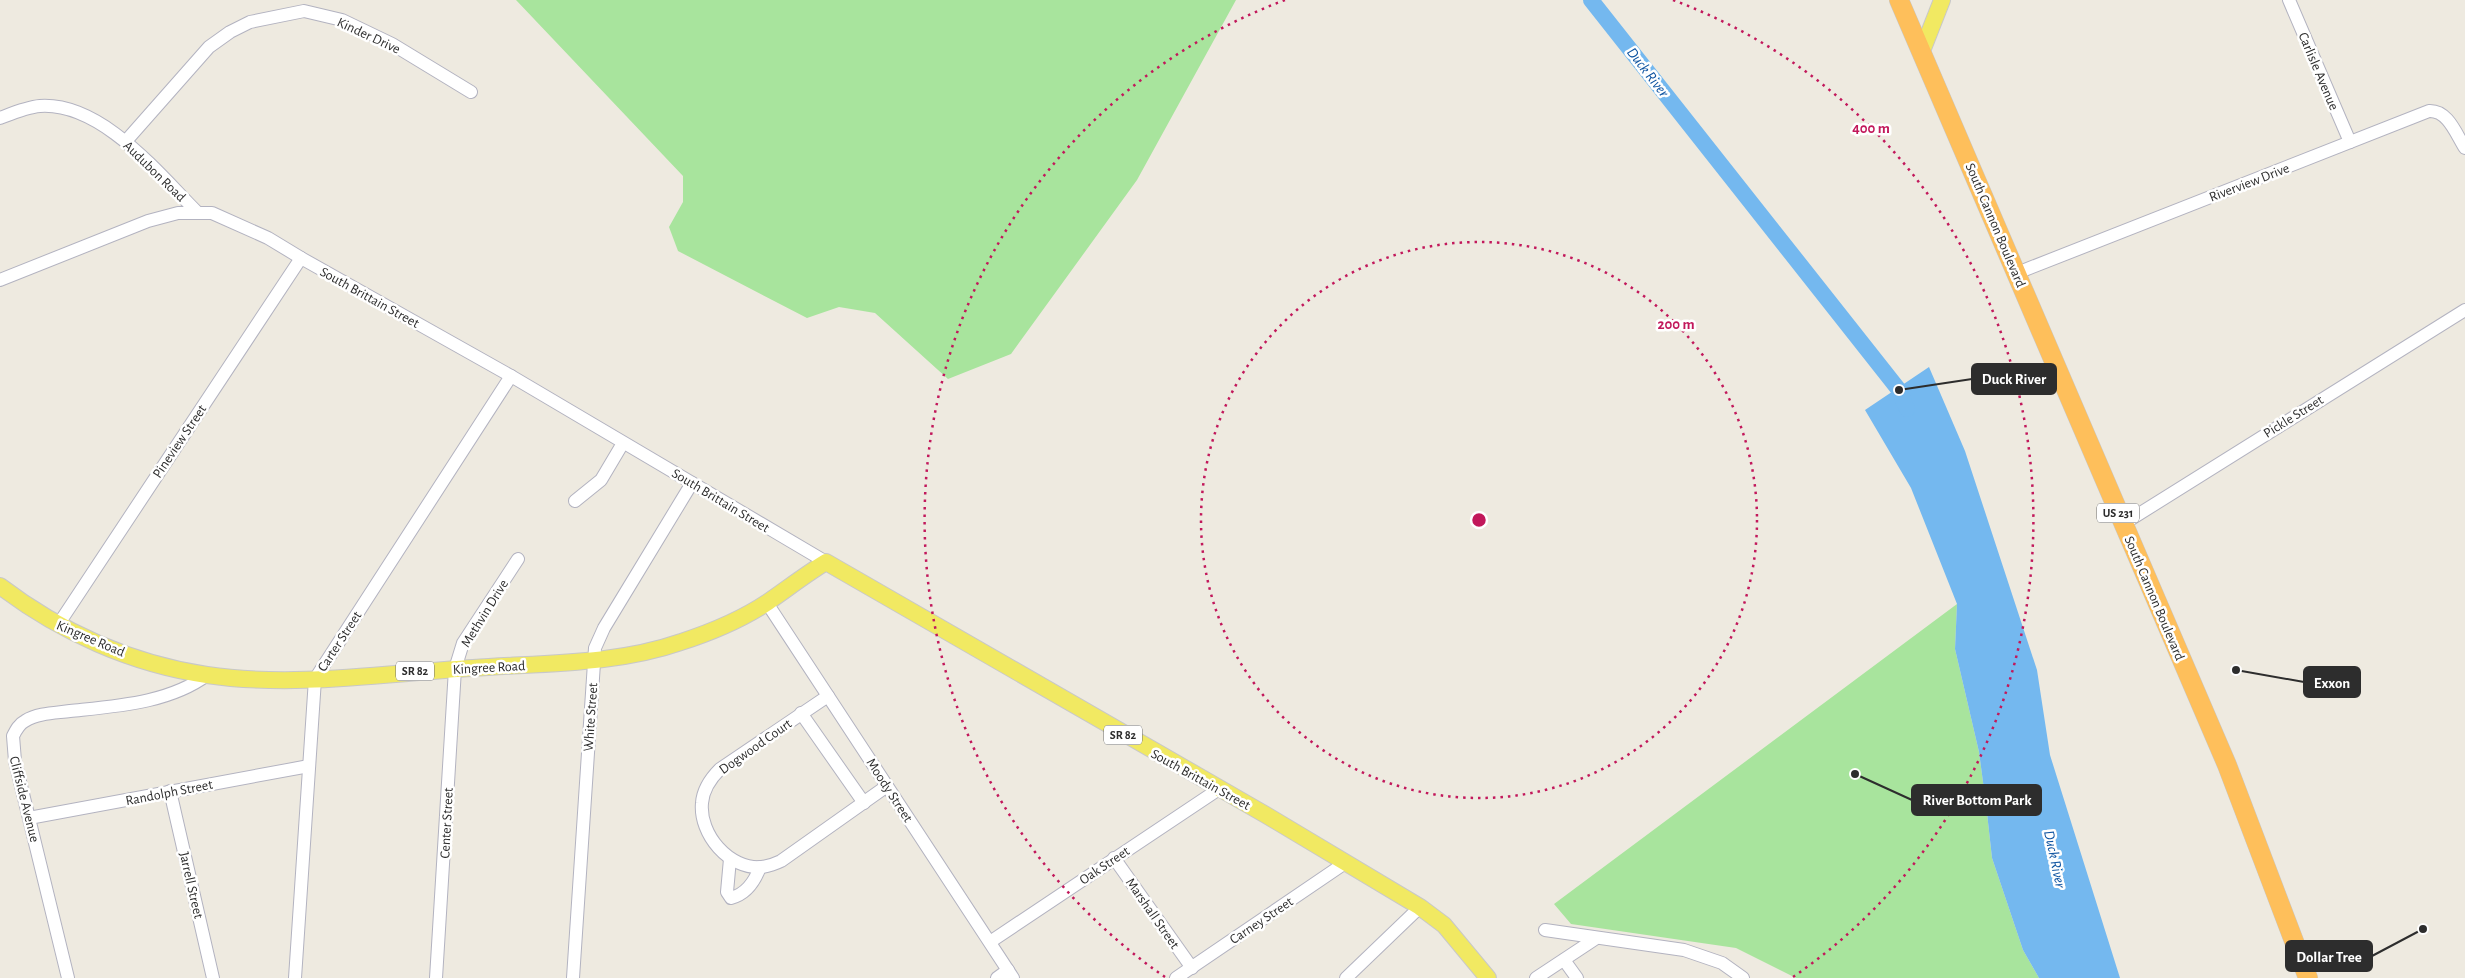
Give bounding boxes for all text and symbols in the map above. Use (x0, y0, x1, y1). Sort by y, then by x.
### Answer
street label: Kinder Drive (335, 15, 402, 57)
street label: Carlisle Avenue (2295, 30, 2341, 112)
water label: Duck River (1624, 45, 1672, 101)
text: 400 m (1852, 121, 1890, 136)
street label: Audubon Road (120, 139, 188, 205)
street label: South Cannon Boulevard (1963, 161, 2028, 290)
street label: Riverview Drive (2207, 161, 2291, 205)
street label: South Brittain Street (318, 265, 422, 331)
text: 200 m (1657, 317, 1695, 332)
callout: Duck River (1972, 364, 2056, 394)
text: Duck River (1982, 372, 2047, 387)
street label: Pickle Street (2261, 393, 2326, 441)
street label: Pineview Street (150, 402, 210, 481)
street label: South Brittain Street (669, 466, 772, 536)
road number: US 231 (2097, 503, 2139, 522)
centre of rings (1470, 511, 1488, 529)
street label: South Cannon Boulevard (2122, 534, 2187, 663)
street label: Methvin Drive (459, 577, 511, 650)
street label: Carter Street (315, 609, 365, 674)
street label: Kingree Road (54, 618, 127, 660)
street label: Kingree Road (452, 659, 526, 677)
road number: SR 82 (396, 661, 434, 680)
callout: Exxon (2304, 667, 2360, 697)
text: Exxon (2314, 676, 2350, 691)
street label: White Street (582, 682, 600, 752)
street label: Dogwood Court (717, 716, 795, 777)
road number: SR 82 (1104, 726, 1142, 744)
street label: South Brittain Street (1149, 747, 1253, 813)
street label: Cliffside Avenue (7, 755, 41, 844)
street label: Moody Street (863, 756, 915, 825)
street label: Randolph Street (125, 778, 214, 808)
callout: River Bottom Park (1912, 785, 2041, 815)
street label: Center Street (438, 787, 456, 859)
text: River Bottom Park (1922, 793, 2032, 808)
water label: Duck River (2041, 829, 2068, 890)
street label: Oak Street (1077, 844, 1133, 888)
street label: Jarrell Street (177, 850, 206, 920)
street label: Marshall Street (1123, 876, 1182, 952)
street label: Carney Street (1227, 894, 1296, 947)
callout: Dollar Tree (2286, 941, 2372, 971)
text: Dollar Tree (2296, 950, 2362, 965)

